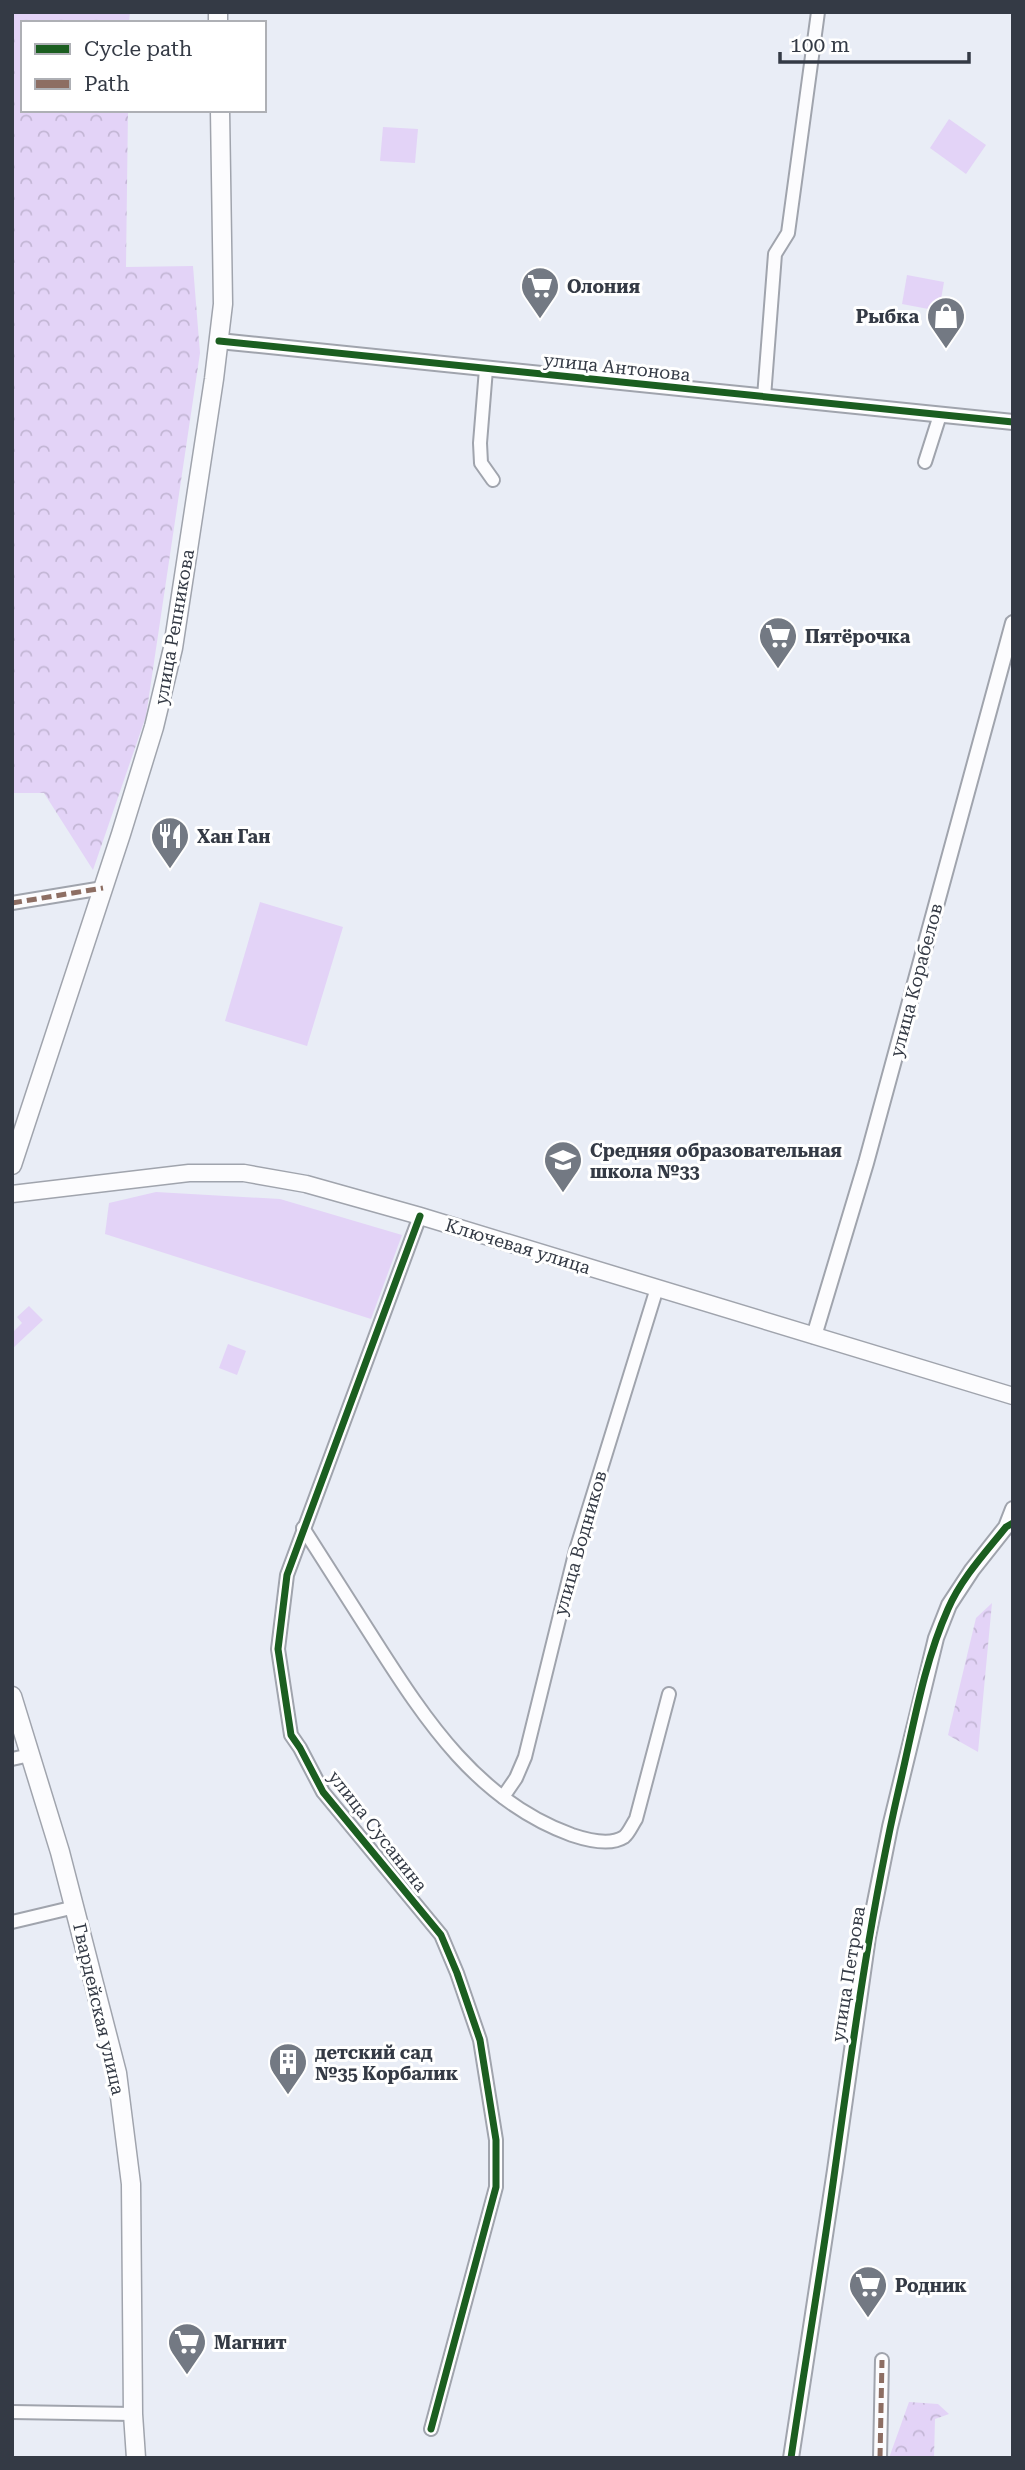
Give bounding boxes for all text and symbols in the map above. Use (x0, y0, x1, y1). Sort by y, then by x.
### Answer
legend (21, 21, 266, 112)
scale bar (780, 21, 969, 65)
text: 100 m (790, 33, 850, 57)
text: Cycle path (84, 37, 193, 61)
text: Path (84, 72, 130, 96)
supermarket icon: Олония (519, 265, 561, 320)
place label: Олония (567, 276, 640, 297)
shop icon: Рыбка (925, 295, 967, 350)
place label: Рыбка (856, 306, 919, 327)
street label: улица Антонова (543, 349, 692, 385)
street label: улица Репникова (150, 547, 198, 706)
supermarket icon: Пятёрочка (757, 615, 799, 670)
place label: Пятёрочка (805, 626, 911, 647)
restaurant icon: Хан Ган (149, 815, 191, 870)
place label: Хан Ган (197, 826, 270, 847)
street label: улица Корабелов (885, 901, 947, 1059)
school or university icon: Средняя образовательная школа №33 (542, 1139, 584, 1194)
place label: Средняя образовательная школа №33 (590, 1140, 842, 1182)
street label: Ключевая улица (443, 1214, 593, 1278)
street label: улица Водников (549, 1468, 611, 1618)
street label: улица Сусанина (324, 1766, 432, 1896)
street label: улица Петрова (827, 1905, 869, 2043)
street label: Гвардейская улица (69, 1921, 129, 2097)
building icon: детский сад №35 Корбалик (267, 2041, 309, 2096)
place label: детский сад №35 Корбалик (315, 2042, 459, 2084)
supermarket icon: Родник (847, 2264, 889, 2319)
place label: Родник (895, 2275, 967, 2296)
supermarket icon: Магнит (166, 2321, 208, 2376)
place label: Магнит (214, 2332, 287, 2353)

